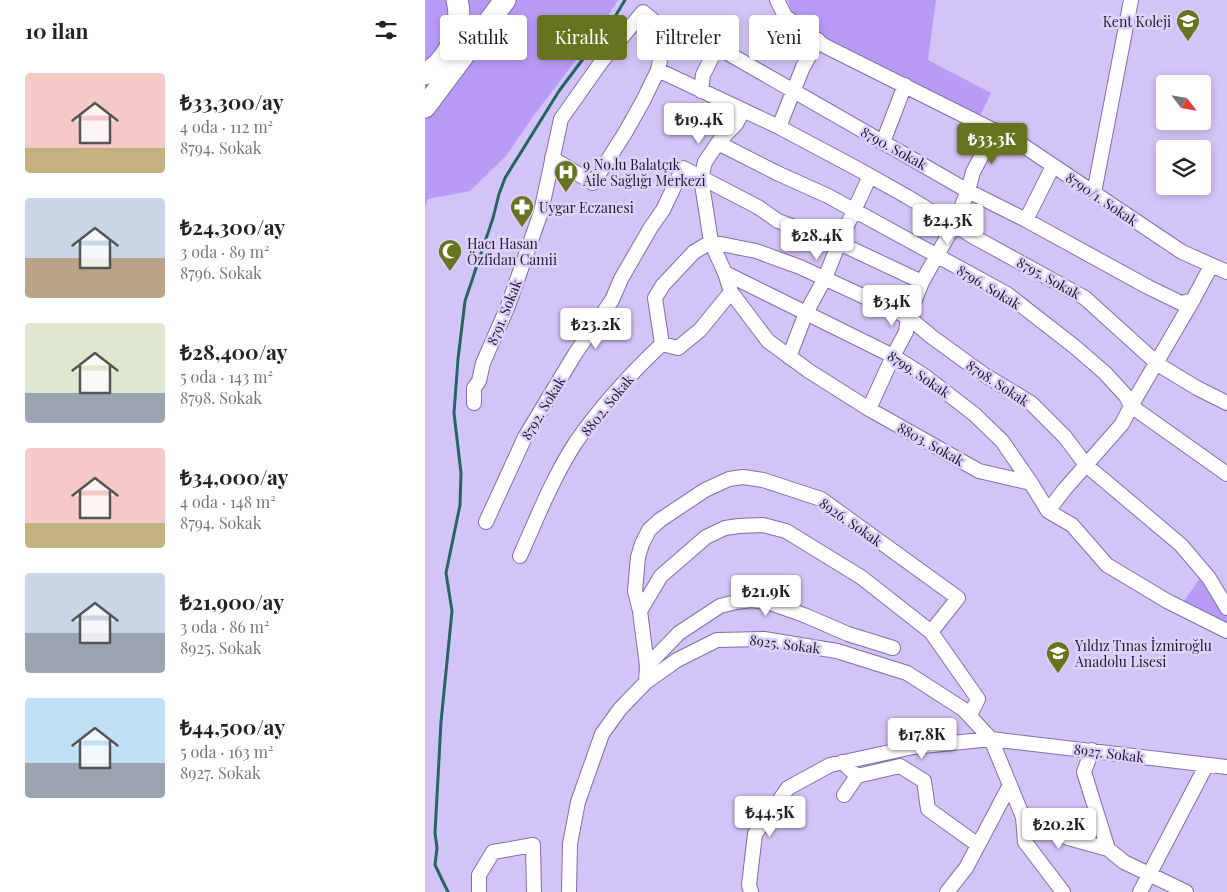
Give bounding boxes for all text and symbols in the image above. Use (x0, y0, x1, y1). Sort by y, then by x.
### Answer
school or university icon: Kent Koleji (1175, 8, 1201, 42)
place label: Kent Koleji (1103, 12, 1171, 31)
chip: Satılık (440, 15, 527, 60)
chip: Kiralık (537, 15, 627, 60)
chip: Filtreler (637, 15, 739, 60)
chip: Yeni (749, 15, 819, 60)
text: 10 ilan (25, 16, 88, 44)
icon: filters (372, 16, 400, 44)
north arrow (1156, 75, 1211, 130)
map controls (1156, 75, 1211, 195)
text: ₺33,300/ay (180, 87, 284, 115)
icon: home (65, 93, 125, 153)
pin: ₺19.4K (658, 102, 740, 145)
text: ₺19.4K (675, 108, 723, 129)
text: 4 oda · 112 m² (180, 116, 273, 137)
street label: 8790. Sokak (858, 122, 931, 174)
pin: ₺33.3K (951, 122, 1033, 165)
text: ₺33.3K (968, 128, 1016, 149)
text: 8794. Sokak (180, 137, 262, 158)
button: layers (1156, 140, 1211, 195)
place label: 9 No.lu Balatçık Aile Sağlığı Merkezi (582, 155, 706, 190)
hospital icon: 9 No.lu Balatçık Aile Sağlığı Merkezi (553, 159, 579, 193)
street label: 8790/1. Sokak (1062, 168, 1142, 230)
pharmacy icon: Uygar Eczanesi (509, 194, 535, 228)
place label: Uygar Eczanesi (539, 198, 634, 217)
pin: ₺24.3K (907, 204, 989, 246)
text: ₺24.3K (923, 209, 973, 230)
text: ₺24,300/ay (180, 212, 285, 240)
icon: home (65, 218, 125, 278)
pin: ₺28.4K (776, 218, 858, 261)
text: ₺28.4K (792, 224, 842, 245)
place label: Hacı Hasan Özfidan Camii (467, 234, 557, 269)
mosque icon: Hacı Hasan Özfidan Camii (437, 238, 463, 272)
text: 3 oda · 89 m² (180, 241, 269, 262)
street label: 8795. Sokak (1014, 253, 1085, 303)
street label: 8796. Sokak (953, 260, 1025, 314)
text: 8796. Sokak (180, 262, 262, 283)
street label: 8791. Sokak (482, 276, 526, 348)
pin: ₺34K (862, 284, 922, 327)
text: ₺34K (874, 290, 910, 311)
pin: ₺23.2K (555, 308, 637, 350)
text: ₺23.2K (571, 313, 621, 334)
text: ₺28,400/ay (180, 337, 287, 365)
icon: home (65, 343, 125, 403)
street label: 8799. Sokak (884, 346, 954, 402)
street label: 8798. Sokak (963, 356, 1033, 411)
text: 5 oda · 143 m² (180, 366, 273, 387)
street label: 8802. Sokak (576, 370, 638, 440)
street label: 8792. Sokak (517, 372, 570, 443)
text: 8798. Sokak (180, 387, 262, 408)
street label: 8803. Sokak (894, 418, 968, 470)
text: ₺34,000/ay (180, 462, 289, 490)
icon: home (65, 468, 125, 528)
text: 4 oda · 148 m² (180, 491, 276, 512)
street label: 8926. Sokak (816, 493, 886, 551)
text: 8794. Sokak (180, 512, 262, 533)
pin: ₺21.9K (725, 574, 807, 617)
text: ₺21.9K (742, 580, 790, 601)
text: ₺21,900/ay (180, 587, 284, 615)
icon: home (65, 593, 125, 653)
text: 3 oda · 86 m² (180, 616, 269, 637)
street label: 8925. Sokak (748, 630, 822, 658)
place label: Yıldız Tınas İzmiroğlu Anadolu Lisesi (1074, 636, 1212, 671)
text: 8925. Sokak (180, 637, 261, 658)
school or university icon: Yıldız Tınas İzmiroğlu Anadolu Lisesi (1045, 640, 1071, 674)
text: ₺44,500/ay (180, 712, 285, 740)
icon: home (65, 718, 125, 778)
pin: ₺17.8K (881, 718, 963, 760)
text: ₺17.8K (899, 723, 945, 744)
street label: 8927. Sokak (1073, 739, 1145, 767)
text: 5 oda · 163 m² (180, 741, 273, 762)
text: 8927. Sokak (180, 762, 261, 783)
pin: ₺44.5K (729, 796, 811, 838)
text: ₺44.5K (746, 801, 794, 822)
pin: ₺20.2K (1018, 808, 1100, 850)
text: ₺20.2K (1033, 813, 1085, 834)

